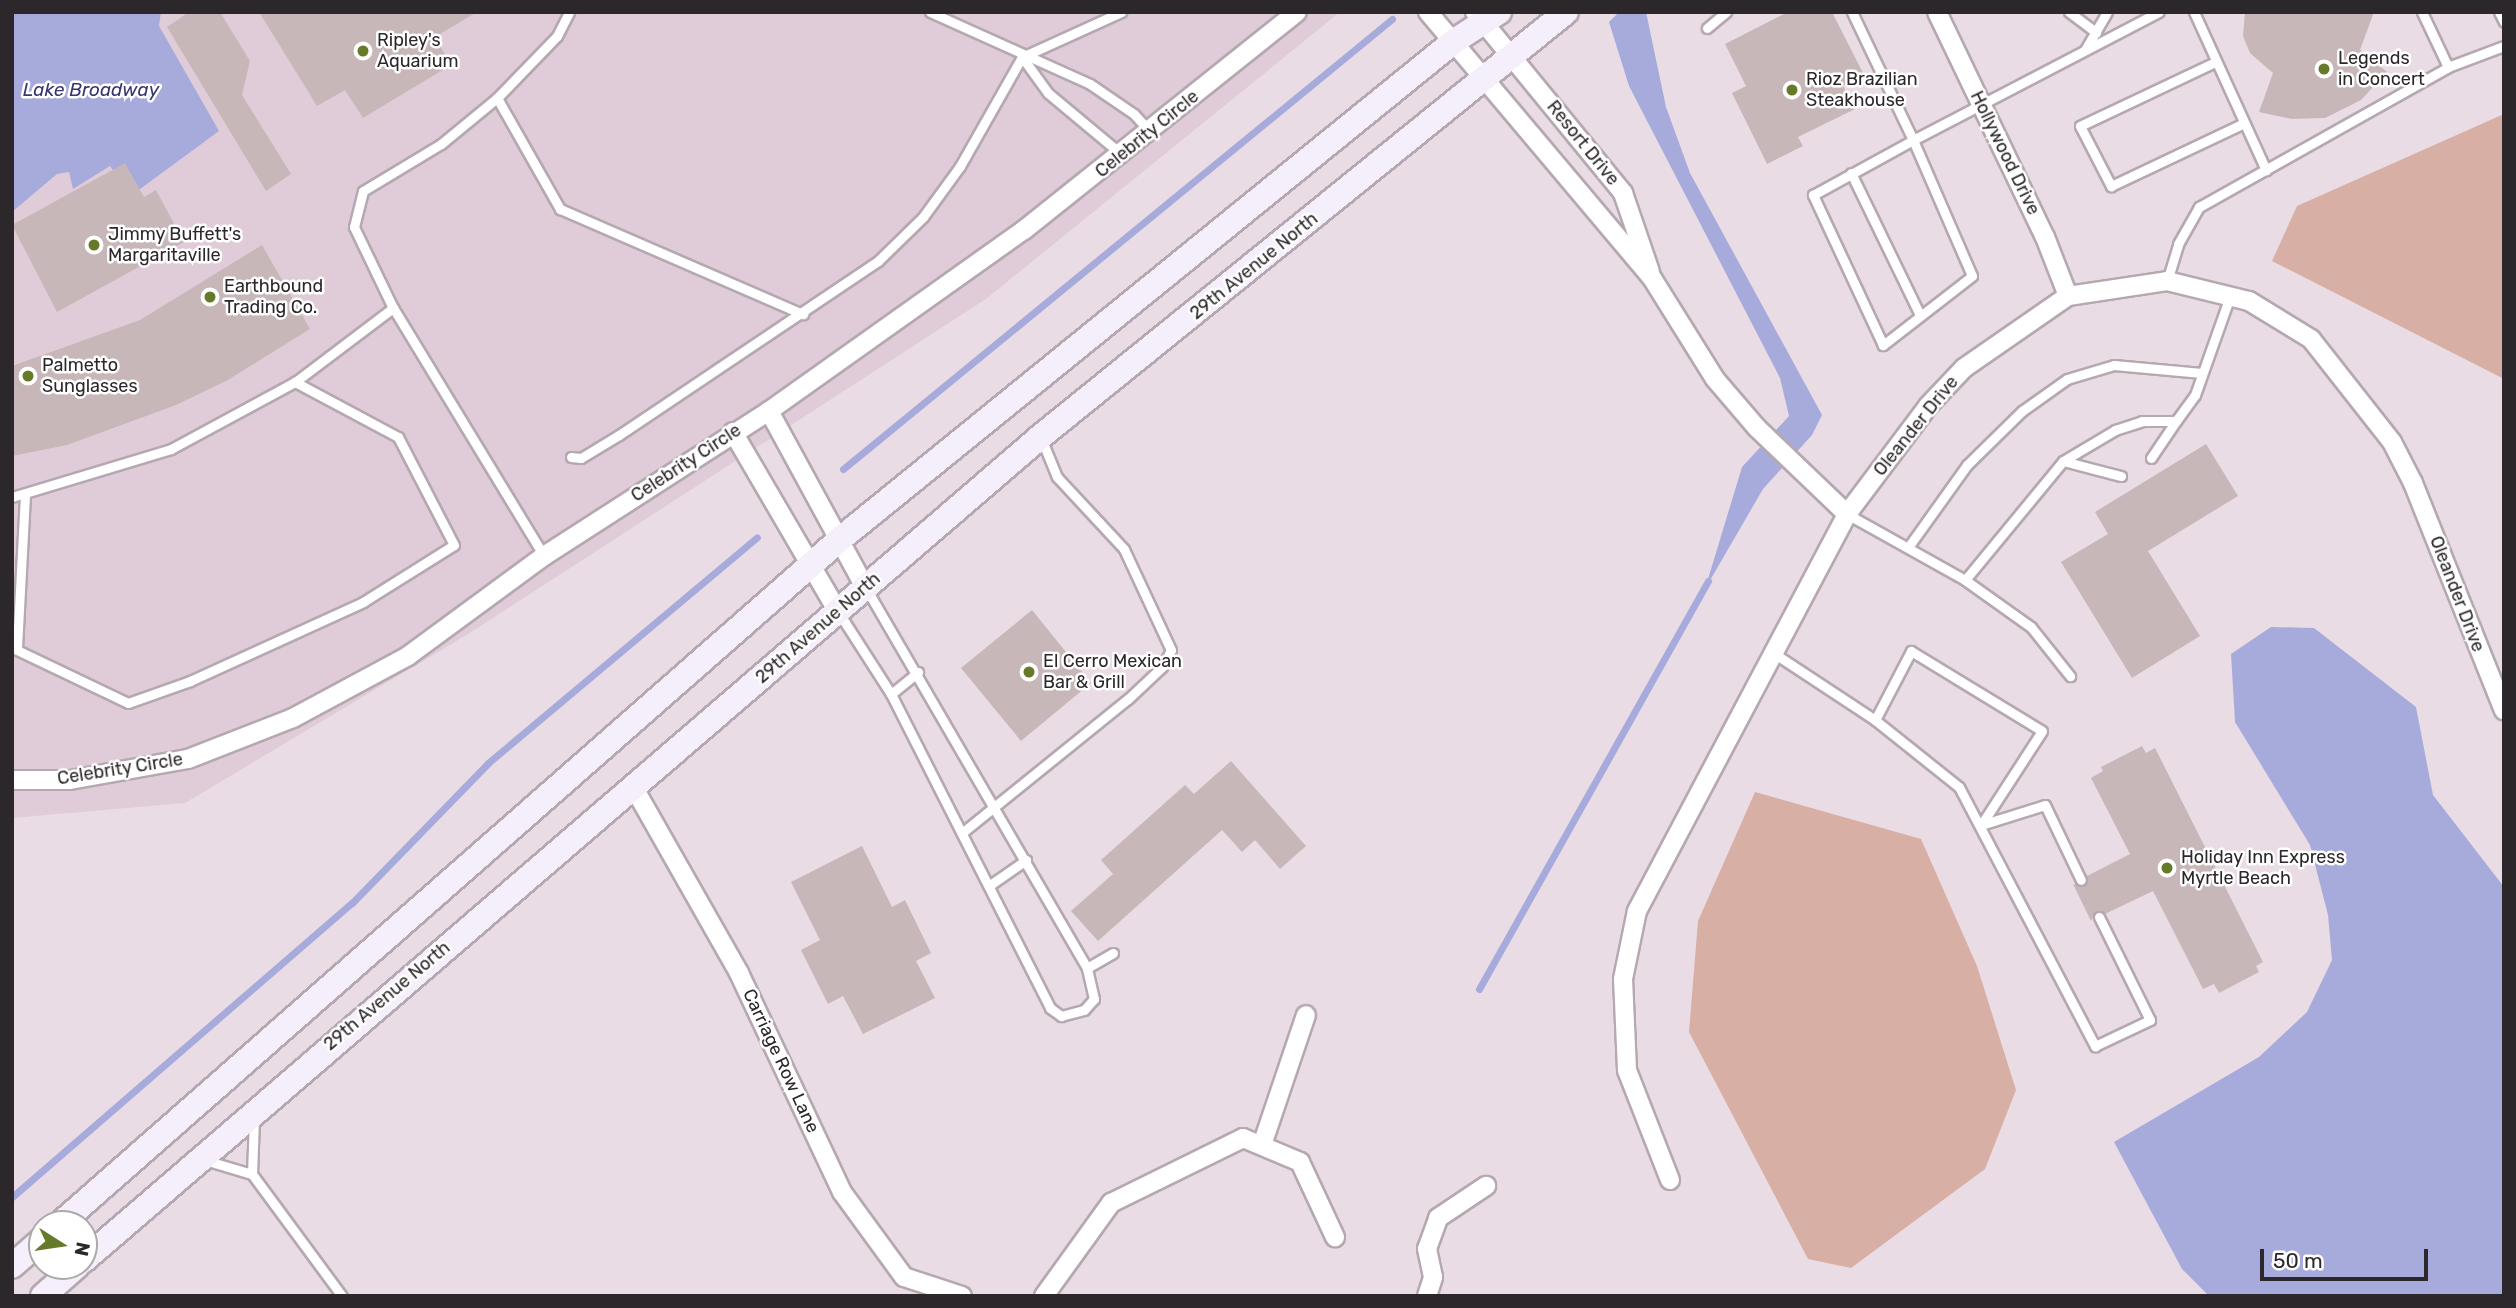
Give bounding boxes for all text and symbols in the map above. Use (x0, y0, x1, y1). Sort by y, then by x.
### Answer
place label: Ripley's Aquarium (377, 30, 458, 72)
marker: Ripley's Aquarium (355, 43, 371, 59)
place label: Legends in Concert (2338, 48, 2425, 90)
marker: Legends in Concert (2316, 61, 2332, 77)
place label: Rioz Brazilian Steakhouse (1806, 69, 1918, 112)
water label: Lake Broadway (23, 79, 159, 101)
marker: Rioz Brazilian Steakhouse (1784, 82, 1800, 98)
street label: Celebrity Circle (1091, 86, 1203, 182)
street label: Hollywood Drive (1966, 88, 2044, 218)
street label: Resort Drive (1542, 96, 1624, 190)
street label: 29th Avenue North (1186, 208, 1322, 324)
place label: Jimmy Buffett's Margaritaville (108, 224, 242, 266)
marker: Jimmy Buffett's Margaritaville (86, 237, 102, 253)
place label: Earthbound Trading Co. (224, 276, 323, 318)
marker: Earthbound Trading Co. (202, 289, 218, 305)
place label: Palmetto Sunglasses (42, 355, 138, 398)
marker: Palmetto Sunglasses (20, 368, 36, 384)
street label: Oleander Drive (1869, 371, 1963, 481)
street label: Celebrity Circle (627, 419, 745, 507)
street label: Oleander Drive (2425, 533, 2489, 655)
street label: 29th Avenue North (751, 568, 885, 688)
place label: El Cerro Mexican Bar & Grill (1043, 651, 1182, 694)
marker: El Cerro Mexican Bar & Grill (1021, 664, 1037, 680)
street label: Celebrity Circle (55, 748, 185, 790)
place label: Holiday Inn Express Myrtle Beach (2181, 847, 2345, 890)
marker: Holiday Inn Express Myrtle Beach (2159, 860, 2175, 876)
street label: 29th Avenue North (319, 937, 455, 1055)
street label: Carriage Row Lane (738, 985, 824, 1137)
north arrow (28, 1210, 98, 1280)
scale bar (2264, 1234, 2432, 1278)
text: N (69, 1240, 95, 1258)
text: 50 m (2273, 1248, 2323, 1273)

